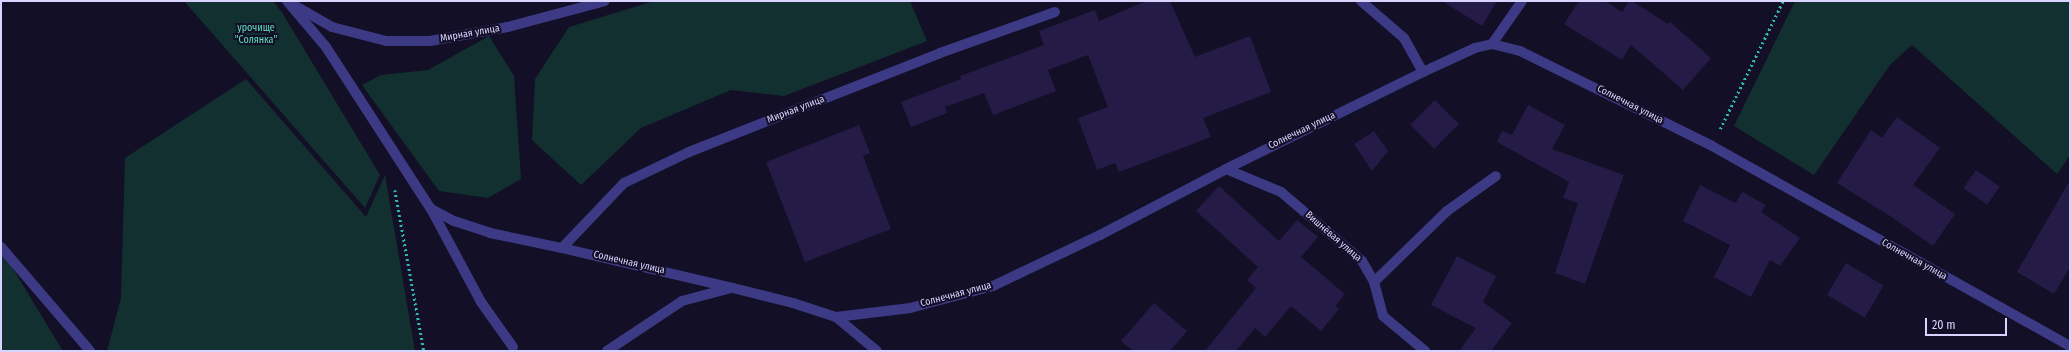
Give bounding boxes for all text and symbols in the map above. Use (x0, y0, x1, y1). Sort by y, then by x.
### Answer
park label: урочище "Солянка" (235, 22, 277, 46)
street label: Мирная улица (439, 23, 501, 45)
street label: Солнечная улица (1595, 83, 1665, 127)
street label: Мирная улица (766, 94, 826, 126)
street label: Солнечная улица (1267, 110, 1337, 152)
street label: Вишнёвая улица (1302, 209, 1364, 265)
street label: Солнечная улица (1879, 237, 1949, 283)
street label: Солнечная улица (592, 249, 666, 277)
street label: Солнечная улица (919, 280, 993, 310)
scale bar (1927, 310, 2009, 336)
text: 20 m (1932, 318, 1956, 332)

